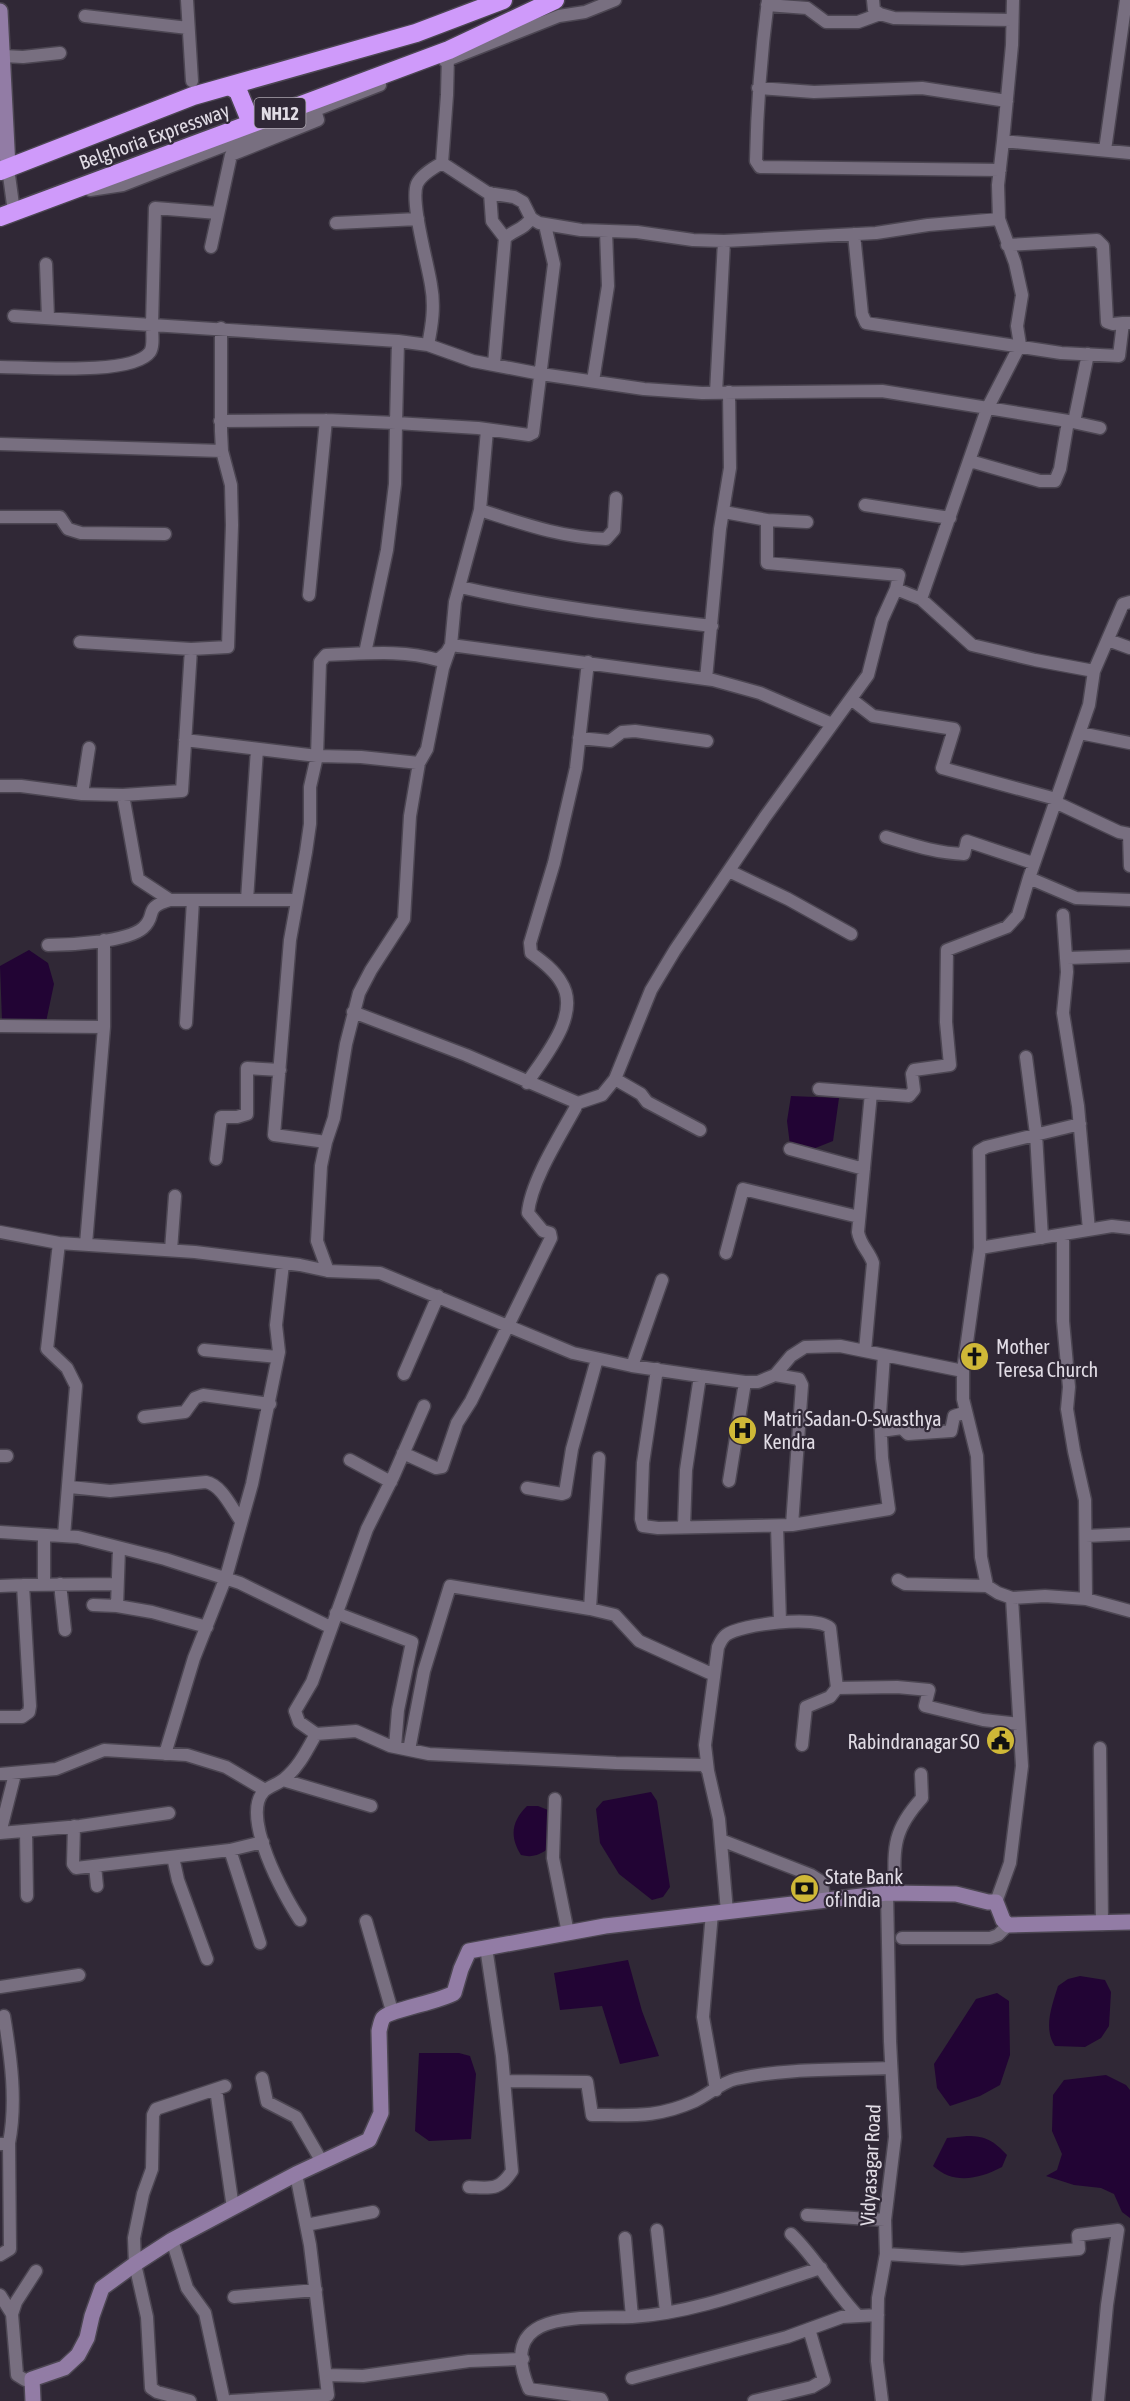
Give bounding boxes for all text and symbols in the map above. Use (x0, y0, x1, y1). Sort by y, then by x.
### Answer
street label: Belghoria Expressway (76, 98, 232, 174)
road number: NH12 (254, 98, 306, 128)
place label: Mother Teresa Church (996, 1335, 1098, 1381)
church icon: Mother Teresa Church (959, 1341, 991, 1373)
place label: Matri Sadan-O-Swasthya Kendra (763, 1407, 942, 1453)
hospital icon: Matri Sadan-O-Swasthya Kendra (726, 1414, 758, 1446)
public building icon: Rabindranagar SO (985, 1725, 1017, 1757)
place label: Rabindranagar SO (847, 1730, 980, 1753)
place label: State Bank of India (825, 1865, 903, 1911)
bank icon: State Bank of India (788, 1872, 820, 1904)
street label: Vidyasagar Road (855, 2104, 885, 2226)

